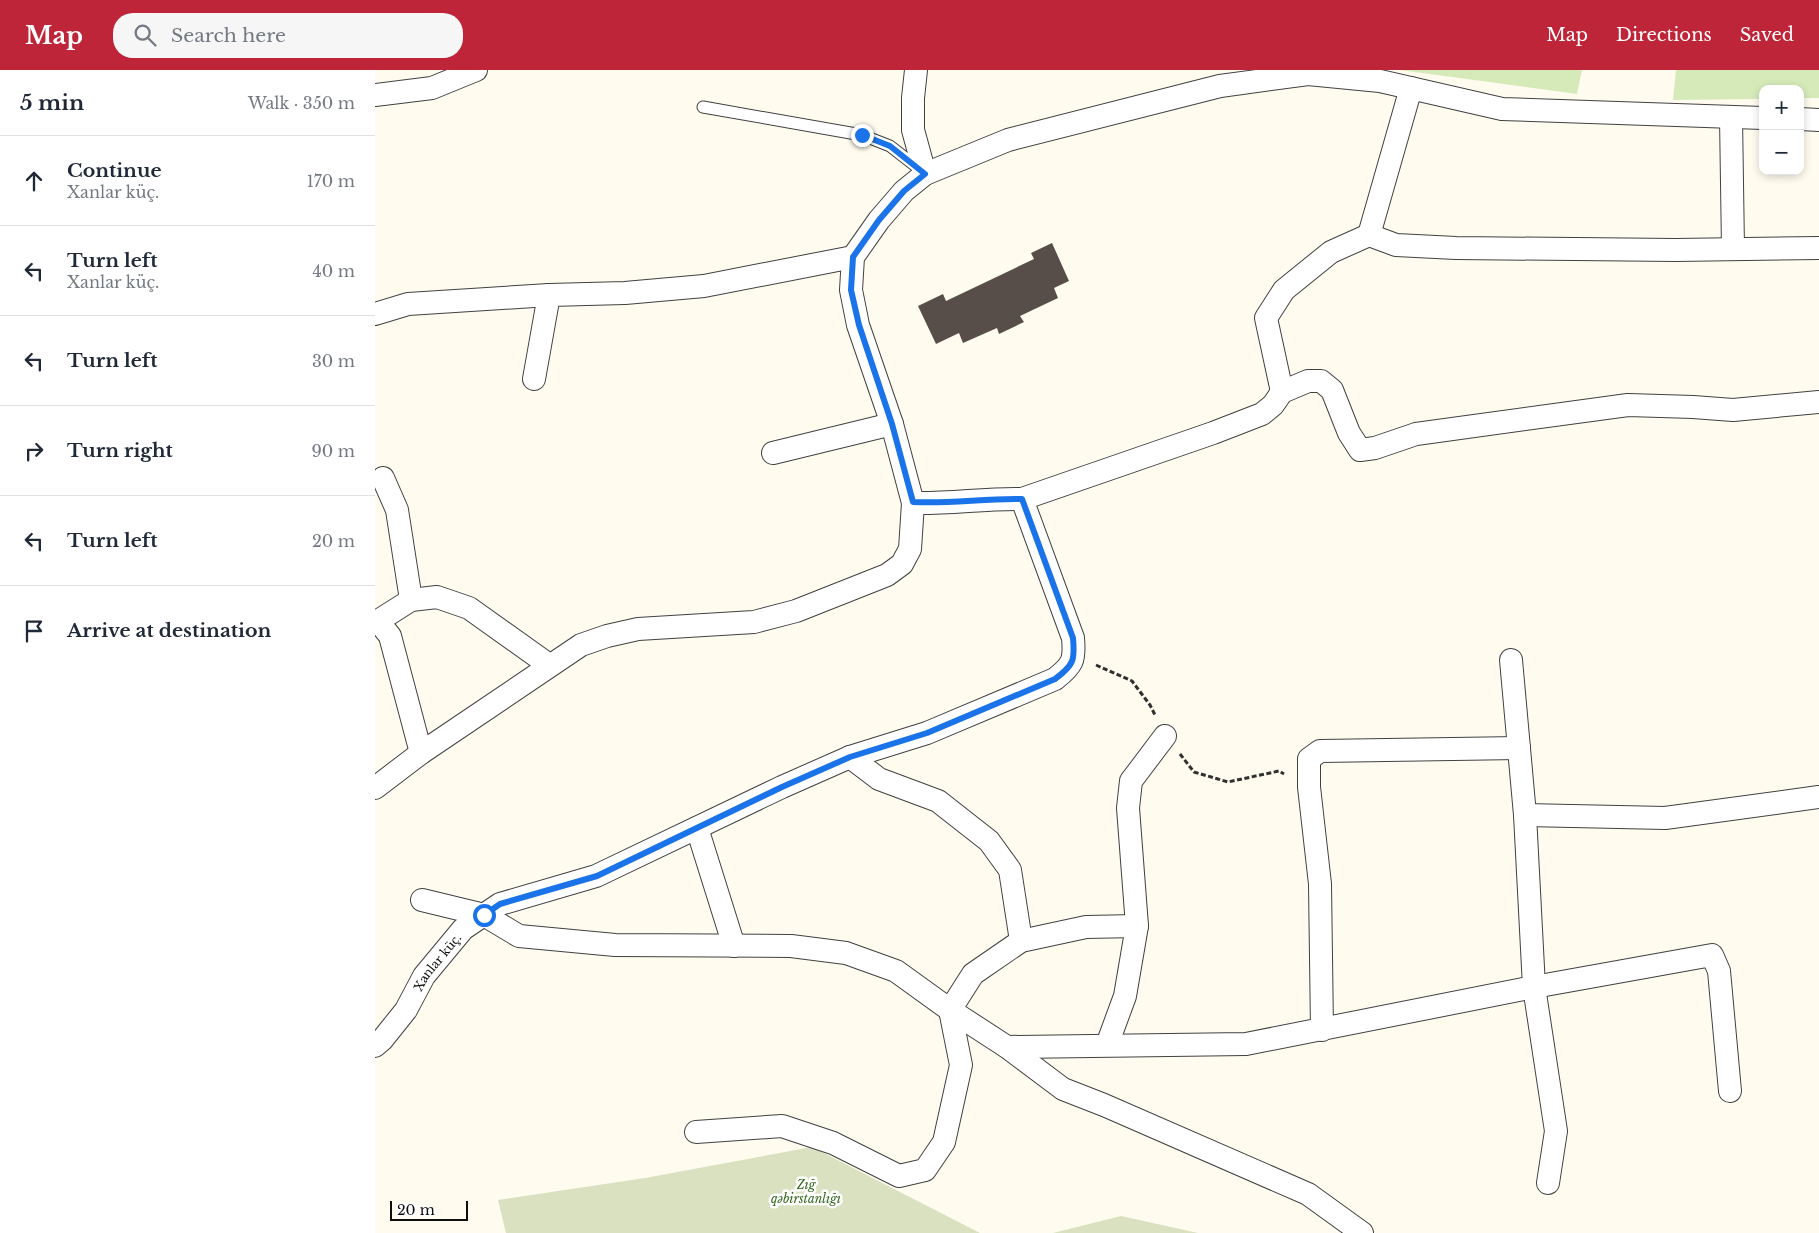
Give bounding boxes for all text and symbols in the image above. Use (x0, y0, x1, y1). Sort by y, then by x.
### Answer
search box (113, 13, 463, 58)
text: Map (25, 21, 83, 50)
icon: search (131, 21, 159, 49)
text: Search here (171, 24, 286, 47)
text: Map (1546, 24, 1588, 46)
text: Directions (1616, 24, 1712, 46)
text: Saved (1740, 24, 1794, 46)
map controls (1759, 85, 1804, 175)
button: + (1759, 85, 1804, 130)
text: 5 min (20, 90, 84, 116)
text: Walk · 350 m (248, 93, 355, 113)
route end (851, 124, 874, 147)
button: − (1759, 130, 1804, 175)
text: Continue (67, 159, 162, 182)
icon: ahead (20, 167, 48, 195)
text: 170 m (307, 171, 355, 191)
text: Xanlar küç. (67, 182, 159, 202)
text: Turn left (67, 249, 158, 272)
icon: left (20, 257, 48, 285)
text: 40 m (312, 261, 355, 281)
text: Xanlar küç. (67, 272, 159, 292)
icon: left (20, 347, 48, 375)
text: Turn left (67, 349, 158, 372)
text: 30 m (312, 351, 355, 371)
icon: right (20, 437, 48, 465)
text: Turn right (67, 439, 173, 462)
text: 90 m (312, 441, 355, 461)
icon: left (20, 527, 48, 555)
text: Turn left (67, 529, 158, 552)
text: 20 m (312, 531, 355, 551)
icon: arrive (20, 617, 48, 645)
text: Arrive at destination (67, 619, 271, 642)
route start (473, 904, 496, 927)
street label: Xanlar küç. (410, 930, 464, 993)
park label: Zığ qəbirstanlığı (771, 1177, 841, 1206)
scale bar (390, 1198, 467, 1221)
text: 20 m (397, 1201, 435, 1219)

